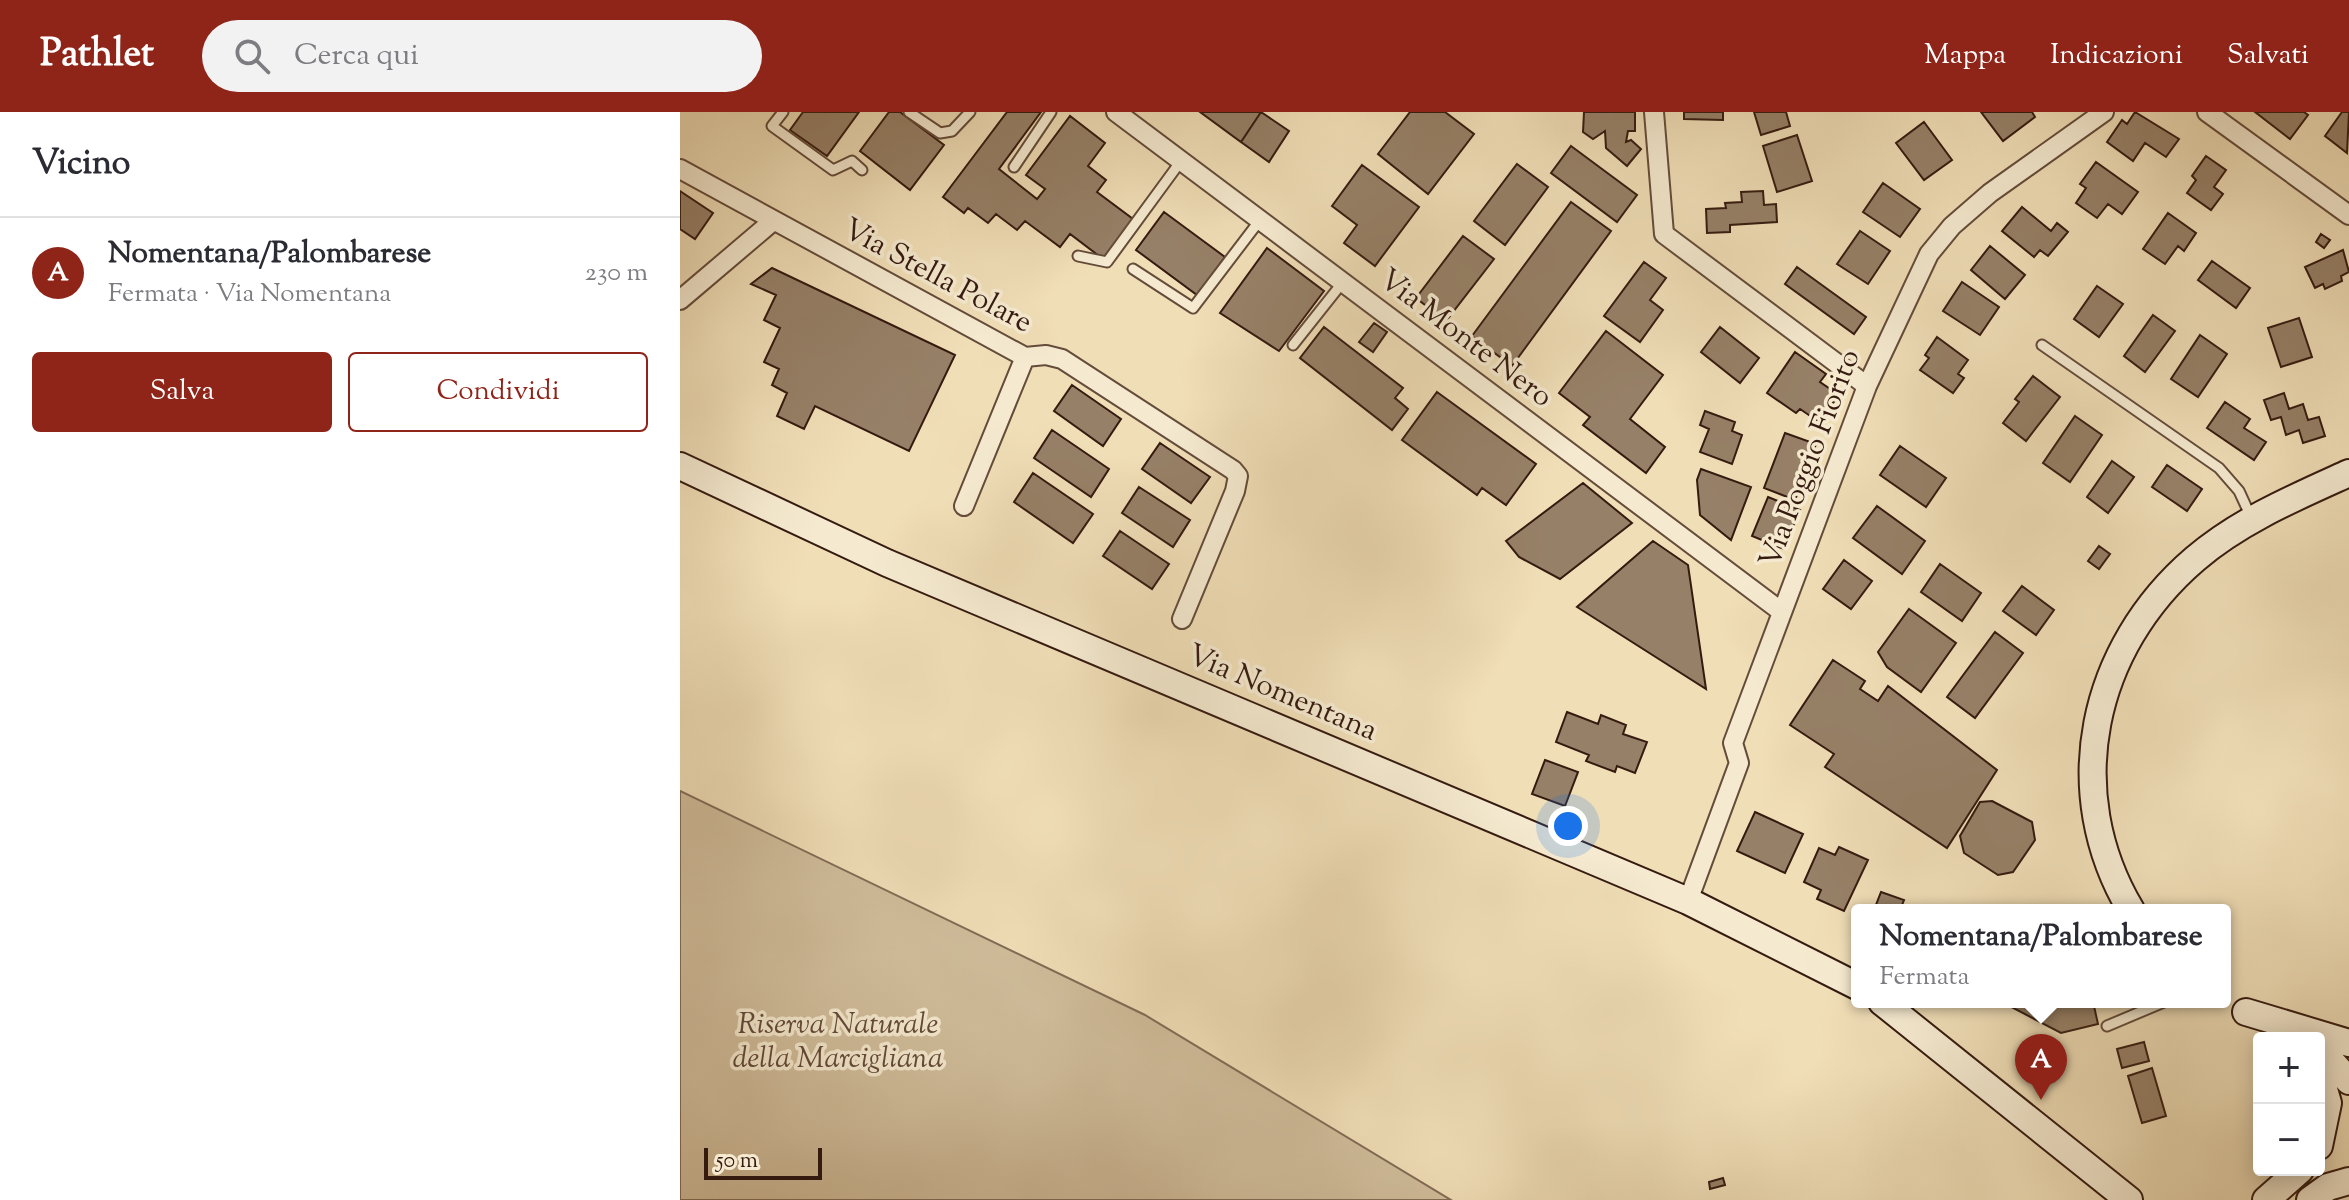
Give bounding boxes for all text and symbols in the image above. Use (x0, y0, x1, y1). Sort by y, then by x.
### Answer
search box (202, 20, 762, 92)
text: Pathlet (40, 29, 154, 83)
icon: search (230, 34, 274, 78)
text: Cerca qui (294, 35, 419, 78)
text: Mappa (1924, 36, 2006, 76)
text: Indicazioni (2050, 36, 2183, 76)
text: Salvati (2227, 36, 2309, 76)
text: Vicino (32, 140, 130, 189)
street label: Via Stella Polare (835, 209, 1039, 345)
text: Nomentana/Palombarese (108, 233, 431, 276)
text: A (47, 255, 69, 292)
text: 230 m (585, 255, 648, 292)
street label: Via Monte Nero (1369, 259, 1561, 419)
text: Fermata · Via Nomentana (108, 276, 391, 313)
street label: Via Poggio Fiorito (1750, 344, 1872, 574)
button: Salva (32, 352, 332, 432)
button: Condividi (348, 352, 648, 432)
street label: Via Nomentana (1180, 635, 1384, 753)
your location (1548, 806, 1588, 846)
popup (1851, 904, 2231, 1008)
text: Nomentana/Palombarese (1879, 916, 2203, 959)
text: Fermata (1879, 959, 1969, 996)
park label: Riserva Naturale della Marcigliana (733, 1004, 943, 1081)
map controls (2253, 1032, 2325, 1176)
button: + (2253, 1032, 2325, 1104)
pin: A (2015, 1034, 2067, 1100)
button: − (2253, 1104, 2325, 1176)
scale bar (704, 1144, 822, 1180)
text: 50 m (716, 1146, 758, 1178)

